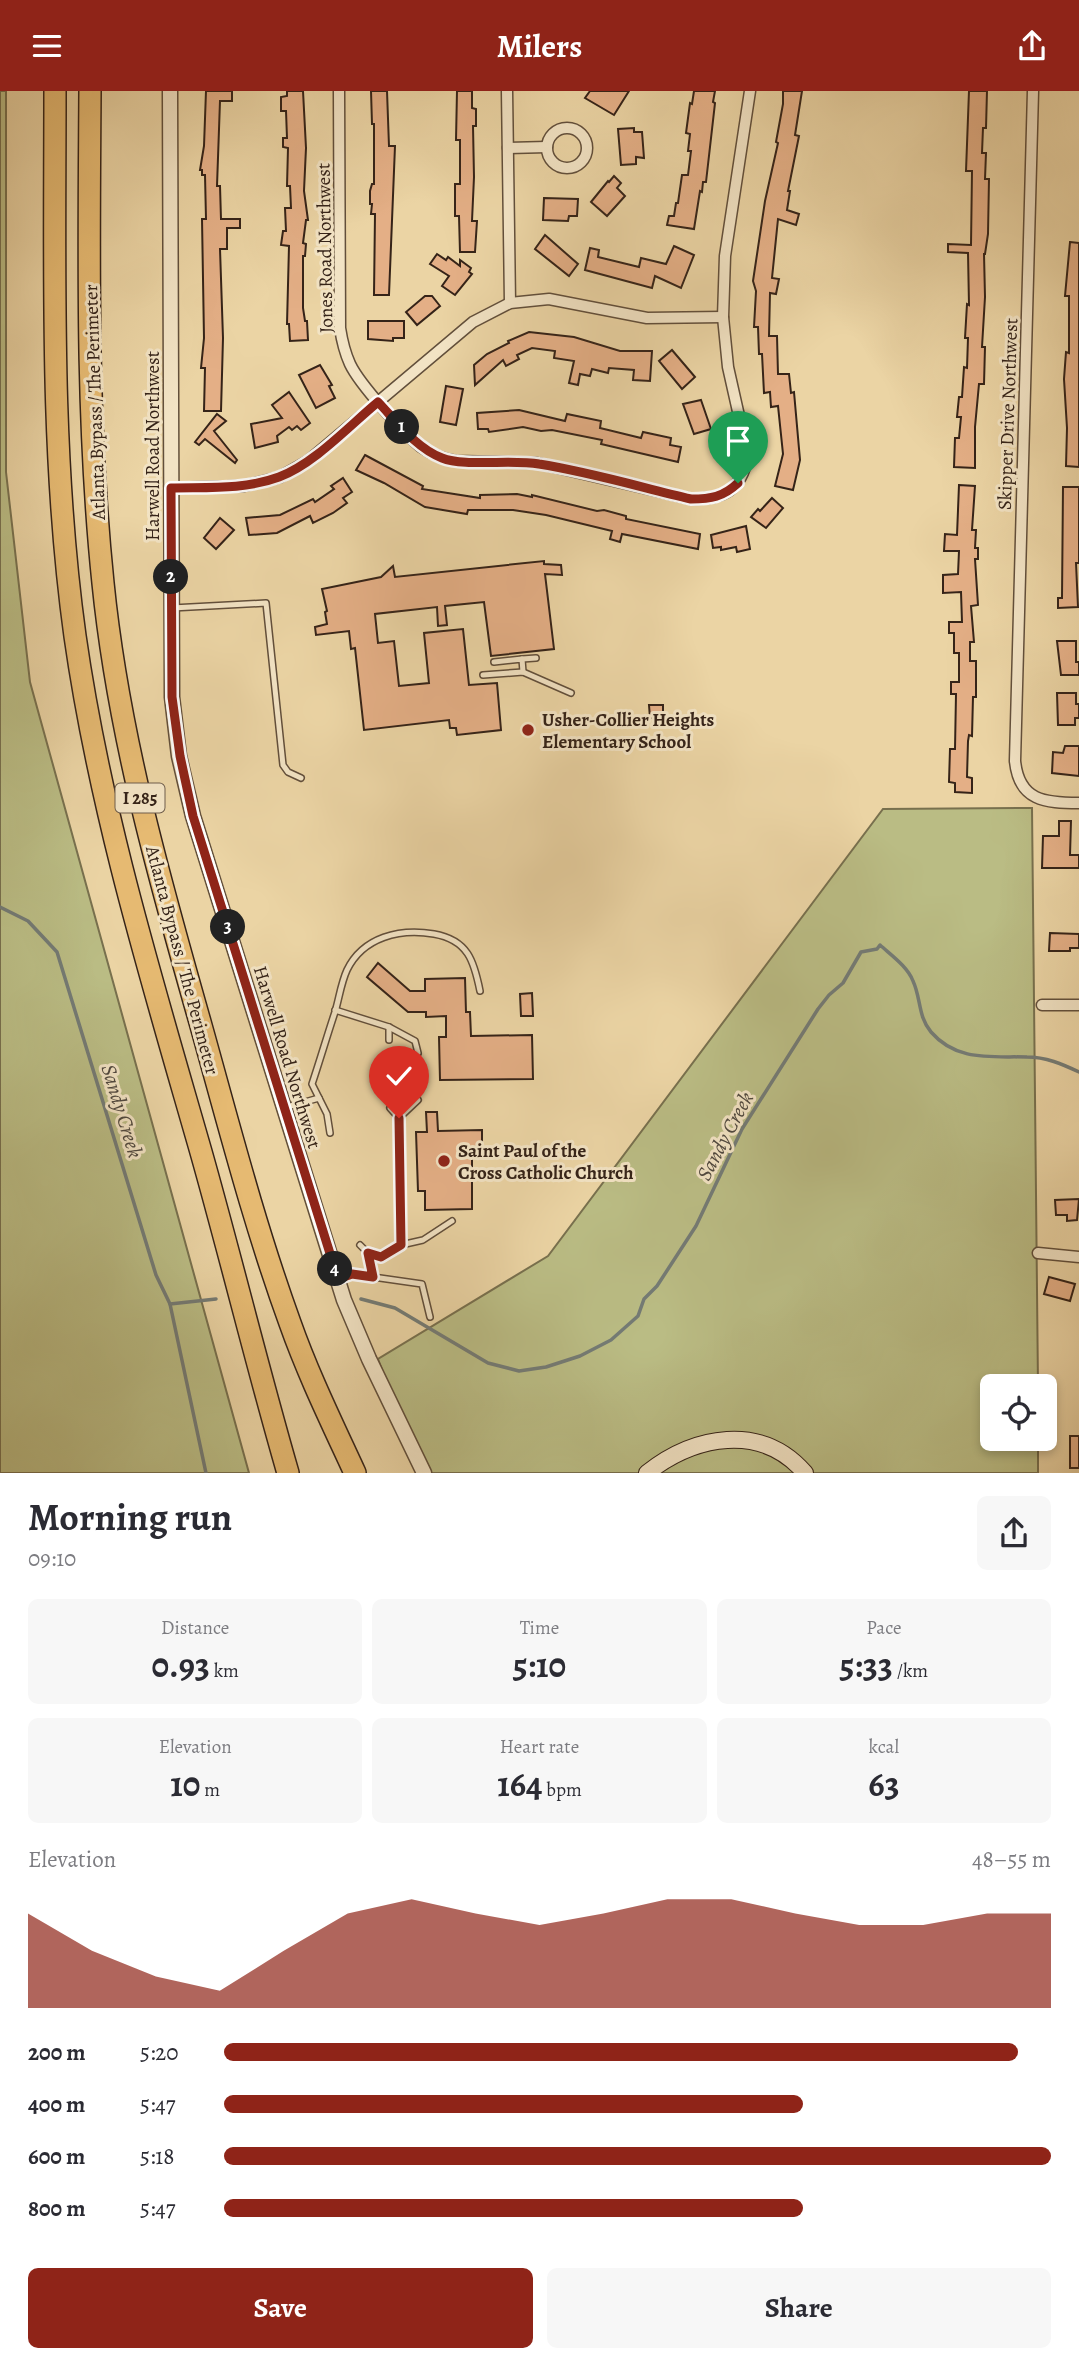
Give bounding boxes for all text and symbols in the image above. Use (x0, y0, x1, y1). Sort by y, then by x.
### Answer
text: Milers (497, 24, 582, 68)
icon: menu (28, 27, 66, 65)
icon: share (1013, 27, 1051, 65)
street label: Jones Road Northwest (311, 163, 339, 333)
street label: Atlanta Bypass / The Perimeter (78, 284, 112, 521)
street label: Skipper Drive Northwest (992, 317, 1024, 511)
street label: Harwell Road Northwest (140, 351, 166, 541)
pin: 1 (384, 409, 420, 445)
pin (708, 411, 768, 483)
text: 1 (398, 413, 405, 439)
icon: arrive (719, 422, 757, 460)
pin: 2 (154, 559, 188, 595)
text: 2 (166, 563, 175, 589)
place label: Usher-Collier Heights Elementary School (542, 707, 715, 755)
marker: Usher-Collier Heights Elementary School (520, 722, 536, 738)
road number: I 285 (116, 783, 164, 813)
street label: Atlanta Bypass / The Perimeter (139, 842, 225, 1078)
pin: 3 (210, 909, 246, 945)
text: 3 (223, 913, 232, 939)
street label: Harwell Road Northwest (247, 963, 327, 1152)
pin (369, 1046, 429, 1118)
icon: check (380, 1057, 418, 1095)
water label: Sandy Creek (95, 1061, 149, 1161)
water label: Sandy Creek (690, 1087, 760, 1185)
place label: Saint Paul of the Cross Catholic Church (458, 1138, 634, 1186)
marker: Saint Paul of the Cross Catholic Church (436, 1153, 452, 1169)
pin: 4 (318, 1251, 352, 1287)
text: 4 (330, 1255, 339, 1281)
map controls (980, 1374, 1057, 1451)
button: locate (980, 1374, 1057, 1451)
text: Morning run (28, 1491, 232, 1543)
button: share (977, 1496, 1051, 1570)
text: 09:10 (28, 1543, 76, 1574)
text: Distance (161, 1615, 229, 1641)
text: Time (520, 1615, 559, 1641)
text: Pace (866, 1615, 901, 1641)
text: 0.93 (151, 1641, 210, 1689)
text: 5:10 (513, 1641, 566, 1689)
text: 5:33 (840, 1641, 893, 1689)
text: km (210, 1658, 239, 1684)
text: /km (893, 1658, 928, 1684)
text: Elevation (159, 1734, 232, 1760)
text: Heart rate (500, 1734, 579, 1760)
text: kcal (869, 1734, 899, 1760)
text: 10 (170, 1760, 200, 1808)
text: 164 (497, 1760, 543, 1808)
text: 63 (868, 1760, 900, 1808)
text: m (200, 1777, 220, 1803)
text: bpm (543, 1777, 582, 1803)
text: Elevation (28, 1844, 116, 1875)
text: 48–55 m (972, 1844, 1051, 1875)
text: 200 m (28, 2037, 86, 2068)
text: 5:20 (140, 2037, 179, 2068)
text: 400 m (28, 2089, 85, 2120)
text: 5:47 (140, 2089, 175, 2120)
text: 600 m (28, 2141, 85, 2172)
text: 5:18 (140, 2141, 174, 2172)
text: 800 m (28, 2193, 85, 2224)
text: 5:47 (140, 2193, 175, 2224)
button: Save (28, 2268, 533, 2348)
button: Share (547, 2268, 1051, 2348)

